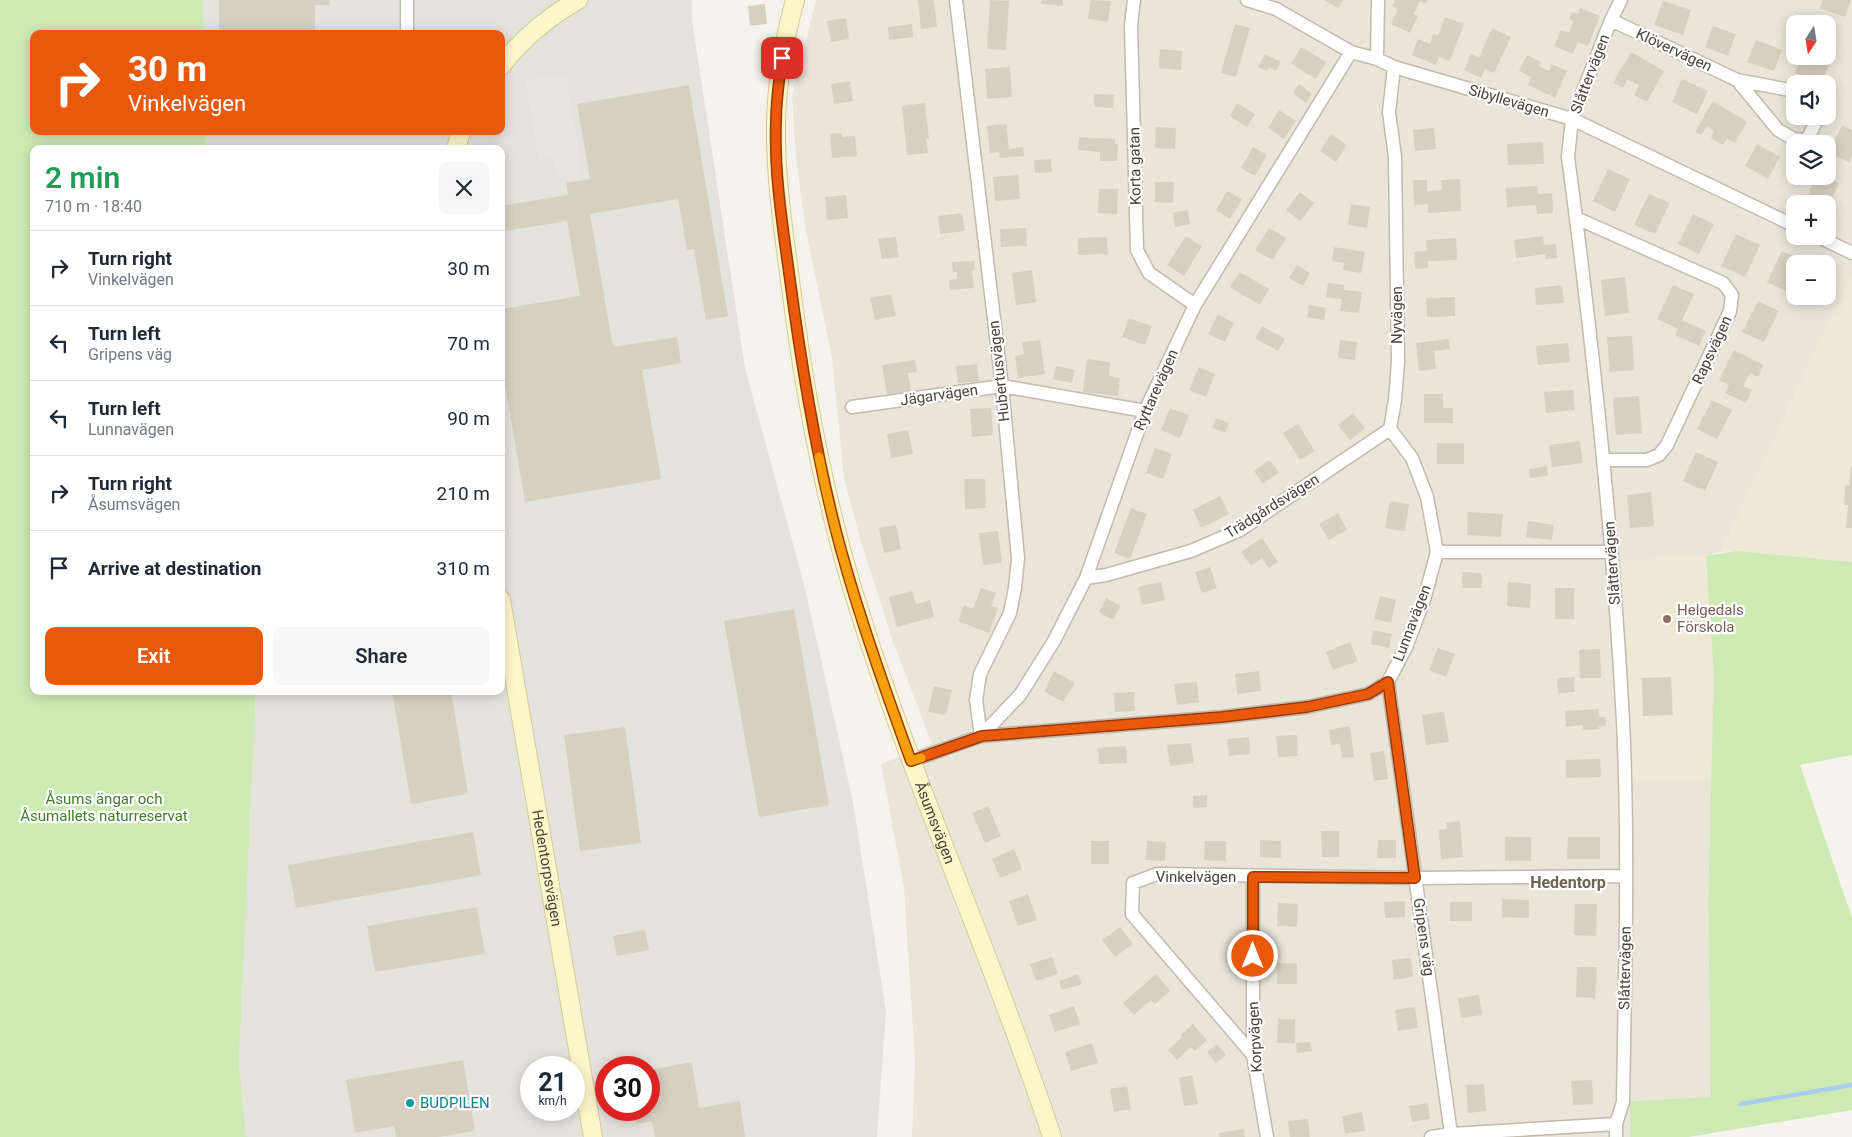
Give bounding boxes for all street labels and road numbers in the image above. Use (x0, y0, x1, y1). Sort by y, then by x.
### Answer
street label: Klövervägen (1633, 25, 1715, 75)
street label: Slåttervägen (1567, 32, 1613, 116)
street label: Sibyllevägen (1467, 81, 1551, 121)
street label: Korta gatan (1125, 127, 1145, 205)
street label: Nyvägen (1388, 286, 1406, 344)
street label: Rapsvägen (1688, 313, 1736, 387)
street label: Hubertusvägen (985, 319, 1013, 423)
street label: Ryttarevägen (1130, 347, 1182, 433)
street label: Jägarvägen (899, 381, 979, 409)
street label: Trädgårdsvägen (1222, 470, 1322, 542)
street label: Slåttervägen (1600, 521, 1624, 605)
street label: Lunnavägen (1389, 582, 1435, 664)
street label: Åsumsvägen (911, 779, 959, 866)
street label: Hedentorpsvägen (528, 808, 566, 928)
street label: Vinkelvägen (1156, 868, 1236, 886)
street label: Gripens väg (1410, 897, 1438, 977)
street label: Slåttervägen (1615, 926, 1635, 1010)
street label: Korpvägen (1244, 1001, 1266, 1073)

